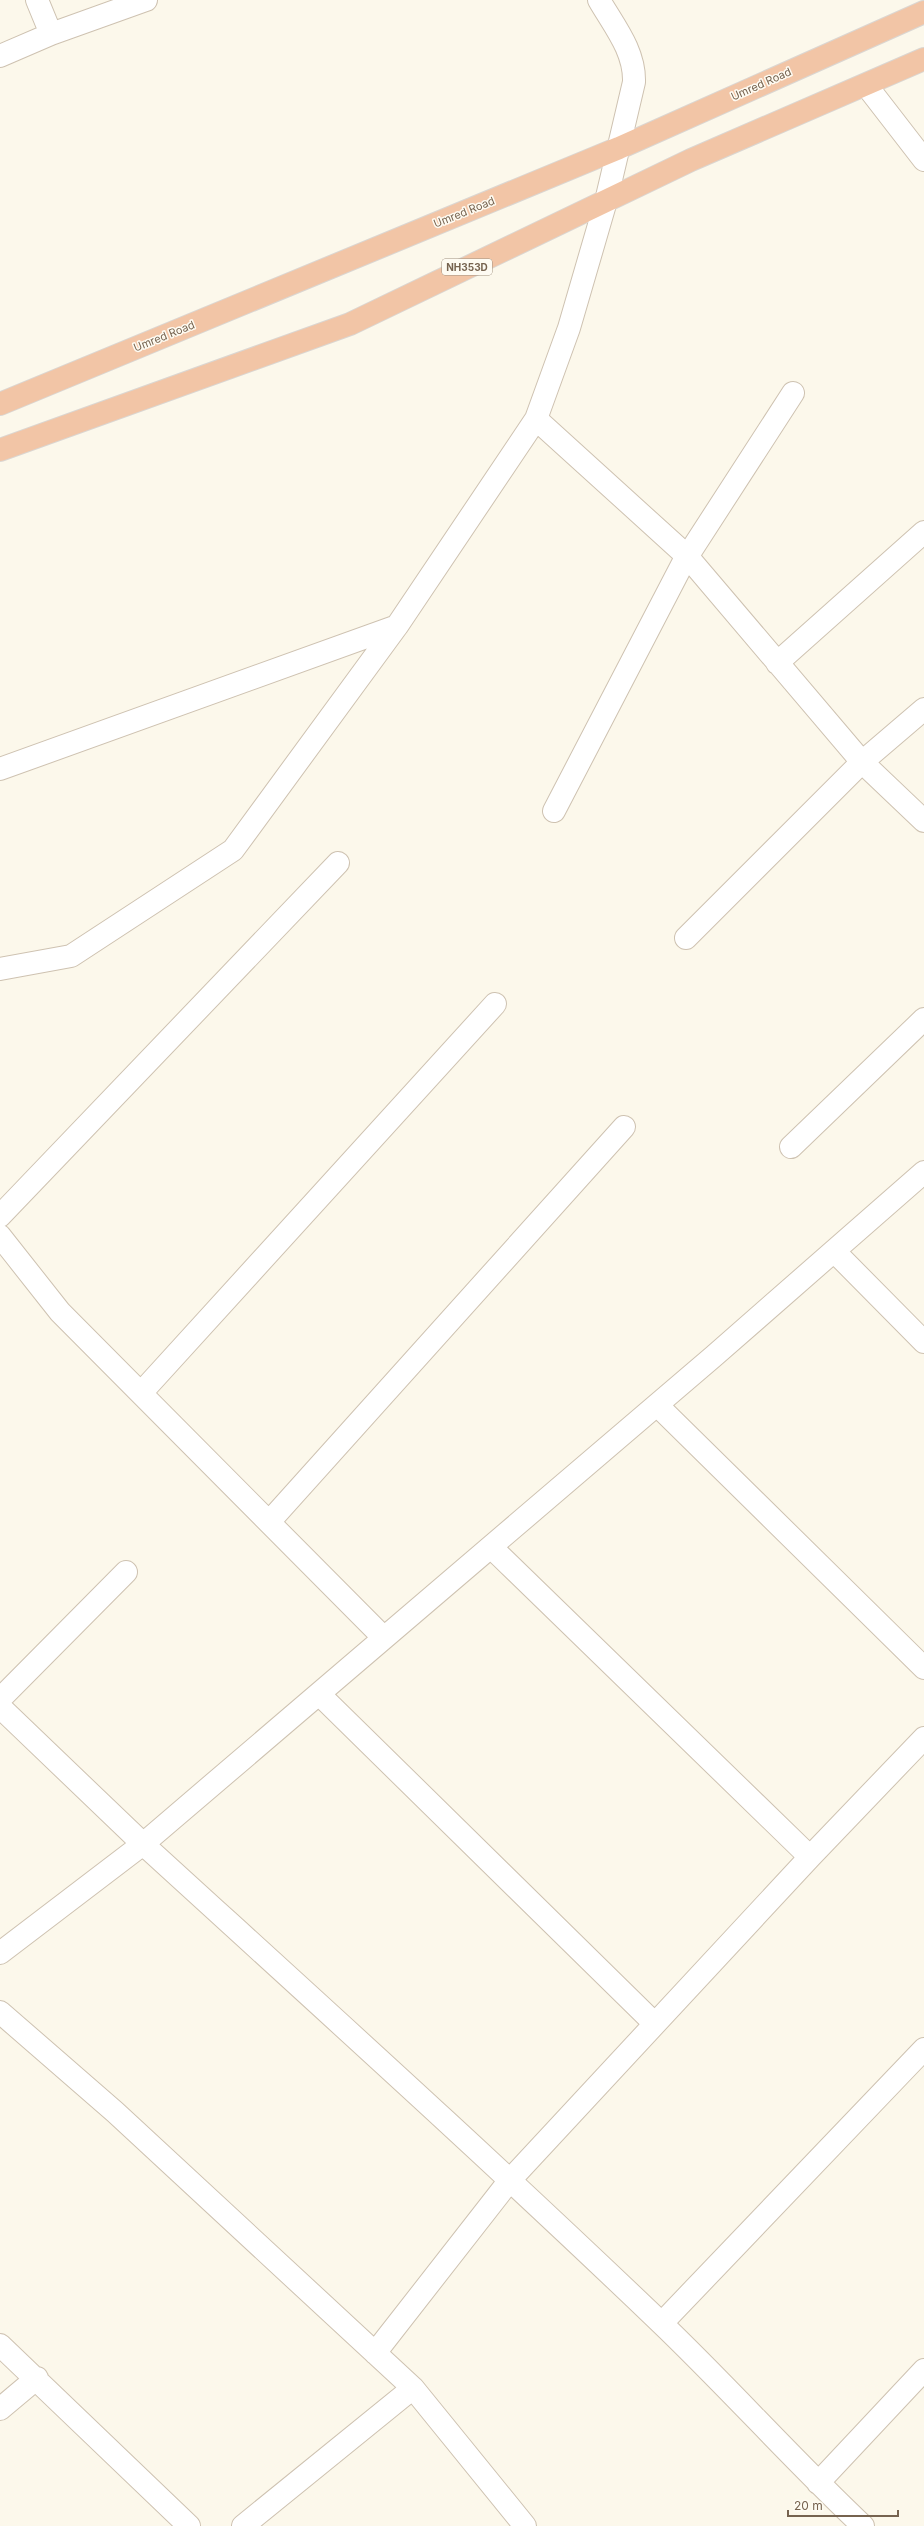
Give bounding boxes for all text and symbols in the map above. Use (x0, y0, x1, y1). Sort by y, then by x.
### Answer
street label: Umred Road (729, 64, 793, 104)
street label: Umred Road (431, 193, 497, 231)
road number: NH353D (442, 259, 492, 275)
street label: Umred Road (131, 317, 197, 355)
scale bar (788, 2492, 898, 2518)
text: 20 m (794, 2498, 823, 2513)

